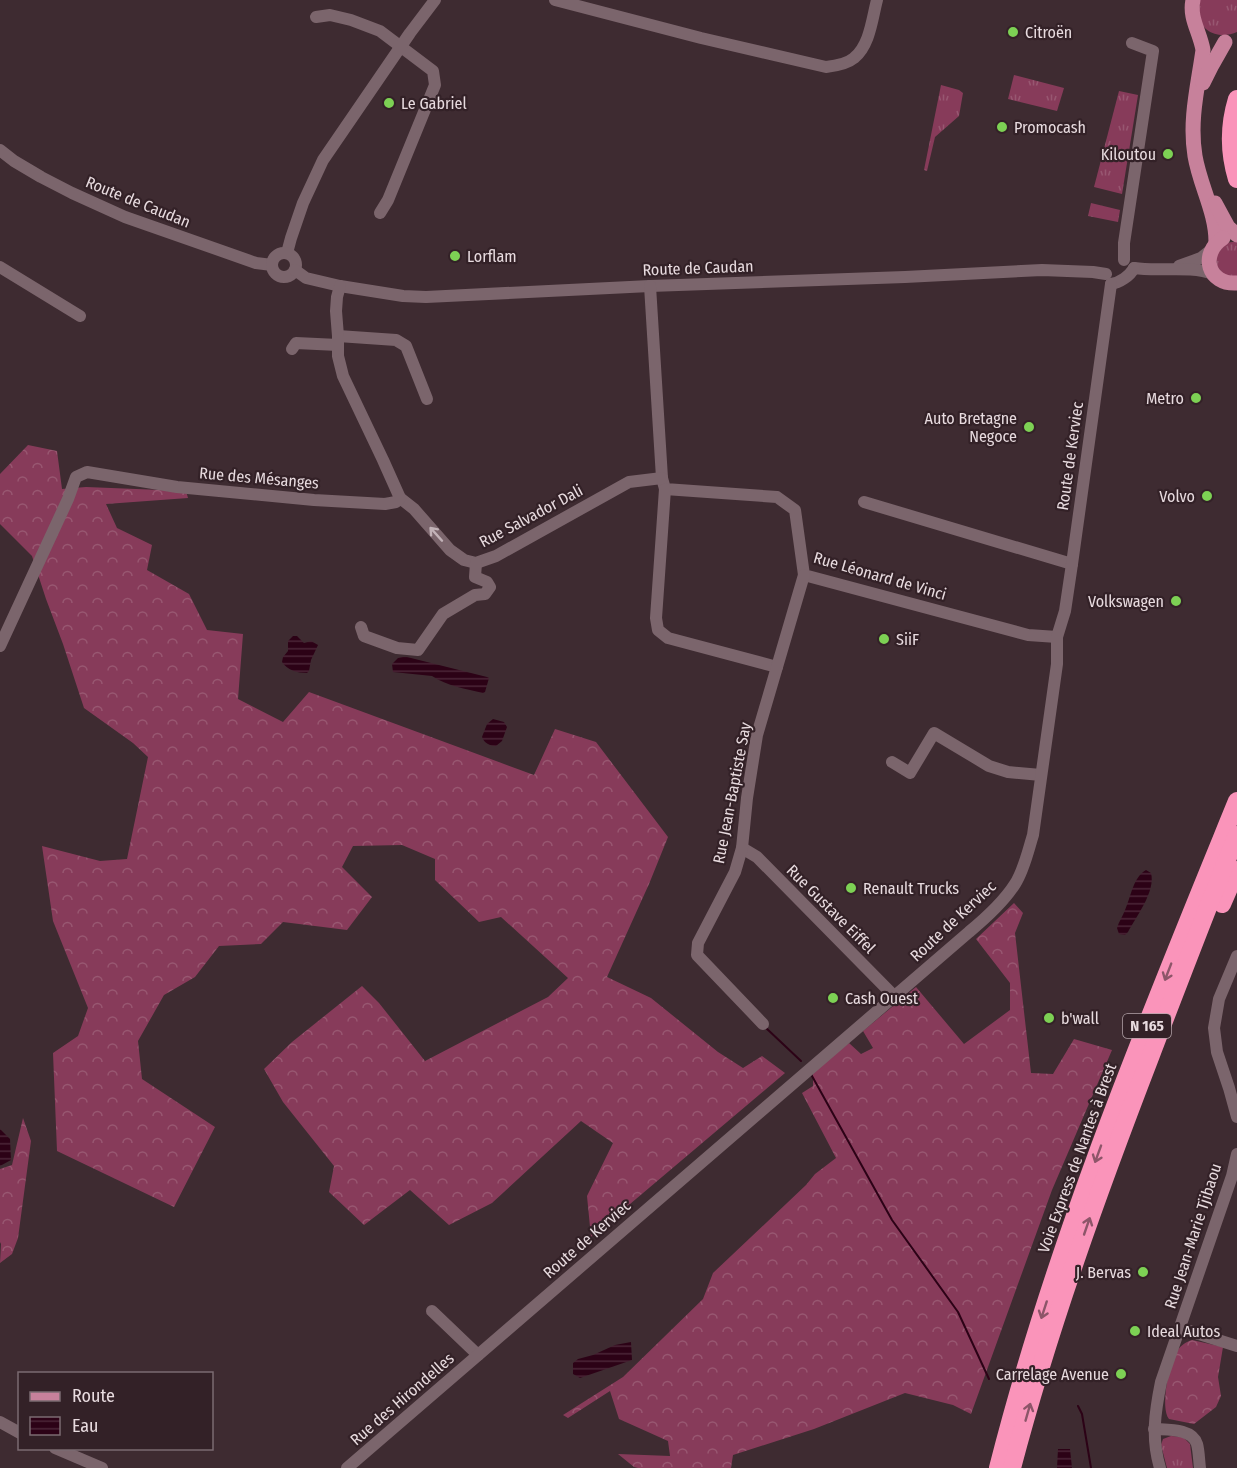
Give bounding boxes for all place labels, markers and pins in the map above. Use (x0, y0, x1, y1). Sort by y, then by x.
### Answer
place label: Citroën (1025, 23, 1072, 42)
marker: Citroën (1006, 25, 1020, 39)
place label: Le Gabriel (401, 94, 467, 113)
marker: Le Gabriel (382, 96, 396, 110)
place label: Promocash (1014, 118, 1086, 137)
marker: Promocash (995, 120, 1009, 134)
place label: Kiloutou (1101, 145, 1156, 164)
marker: Kiloutou (1161, 147, 1175, 161)
place label: Lorflam (467, 247, 517, 266)
marker: Lorflam (448, 249, 462, 263)
place label: Metro (1146, 389, 1184, 408)
marker: Metro (1189, 391, 1203, 405)
place label: Auto Bretagne Negoce (925, 409, 1017, 446)
marker: Auto Bretagne Negoce (1022, 420, 1036, 434)
place label: Volvo (1159, 487, 1195, 506)
marker: Volvo (1200, 489, 1214, 503)
place label: Volkswagen (1088, 592, 1164, 611)
marker: Volkswagen (1169, 594, 1183, 608)
place label: SiiF (896, 630, 919, 649)
marker: SiiF (877, 632, 891, 646)
place label: Renault Trucks (863, 879, 959, 898)
marker: Renault Trucks (844, 881, 858, 895)
place label: Cash Ouest (845, 989, 919, 1008)
marker: Cash Ouest (826, 991, 840, 1005)
place label: b'wall (1061, 1009, 1099, 1028)
marker: b'wall (1042, 1011, 1056, 1025)
place label: J. Bervas (1076, 1263, 1131, 1282)
marker: J. Bervas (1136, 1265, 1150, 1279)
place label: Ideal Autos (1147, 1322, 1220, 1341)
marker: Ideal Autos (1128, 1324, 1142, 1338)
place label: Carrelage Avenue (996, 1365, 1109, 1384)
marker: Carrelage Avenue (1114, 1367, 1128, 1381)

